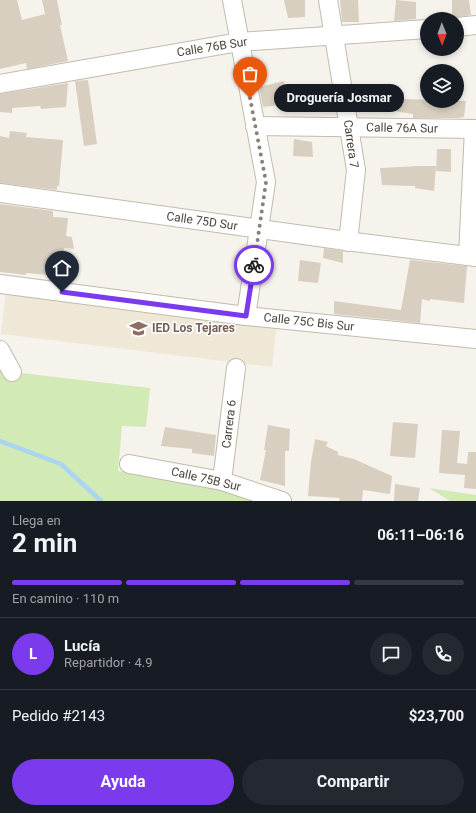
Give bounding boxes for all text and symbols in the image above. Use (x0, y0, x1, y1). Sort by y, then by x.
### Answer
north arrow (420, 12, 464, 56)
map controls (420, 12, 464, 108)
street label: Calle 76B Sur (176, 35, 248, 59)
pin (233, 57, 267, 98)
icon: bag (239, 63, 261, 85)
button: layers (420, 64, 464, 108)
callout: Droguería Josmar (274, 84, 404, 112)
text: Droguería Josmar (287, 90, 391, 105)
street label: Carrera 7 (341, 119, 361, 169)
street label: Calle 76A Sur (366, 120, 438, 136)
street label: Calle 75D Sur (166, 209, 238, 233)
courier (234, 245, 274, 285)
pin (45, 251, 79, 292)
icon: bike (243, 254, 265, 276)
icon: home (51, 257, 73, 279)
street label: Calle 75C Bis Sur (263, 310, 355, 334)
school or university icon: IED Los Tejares (129, 318, 149, 338)
place label: IED Los Tejares (152, 321, 235, 335)
street label: Carrera 6 (219, 399, 239, 449)
street label: Calle 75B Sur (170, 464, 242, 494)
text: Llega en (12, 513, 61, 528)
text: 06:11–06:16 (377, 526, 464, 544)
text: 2 min (12, 528, 77, 558)
text: En camino · 110 m (12, 591, 119, 606)
button: chat (370, 633, 412, 675)
button: phone (422, 633, 464, 675)
text: Lucía (64, 637, 100, 655)
text: L (29, 645, 37, 663)
text: Repartidor · 4.9 (64, 655, 152, 670)
text: Pedido #2143 (12, 707, 105, 725)
text: $23,700 (409, 707, 464, 725)
button: Ayuda (12, 759, 234, 805)
button: Compartir (242, 759, 464, 805)

